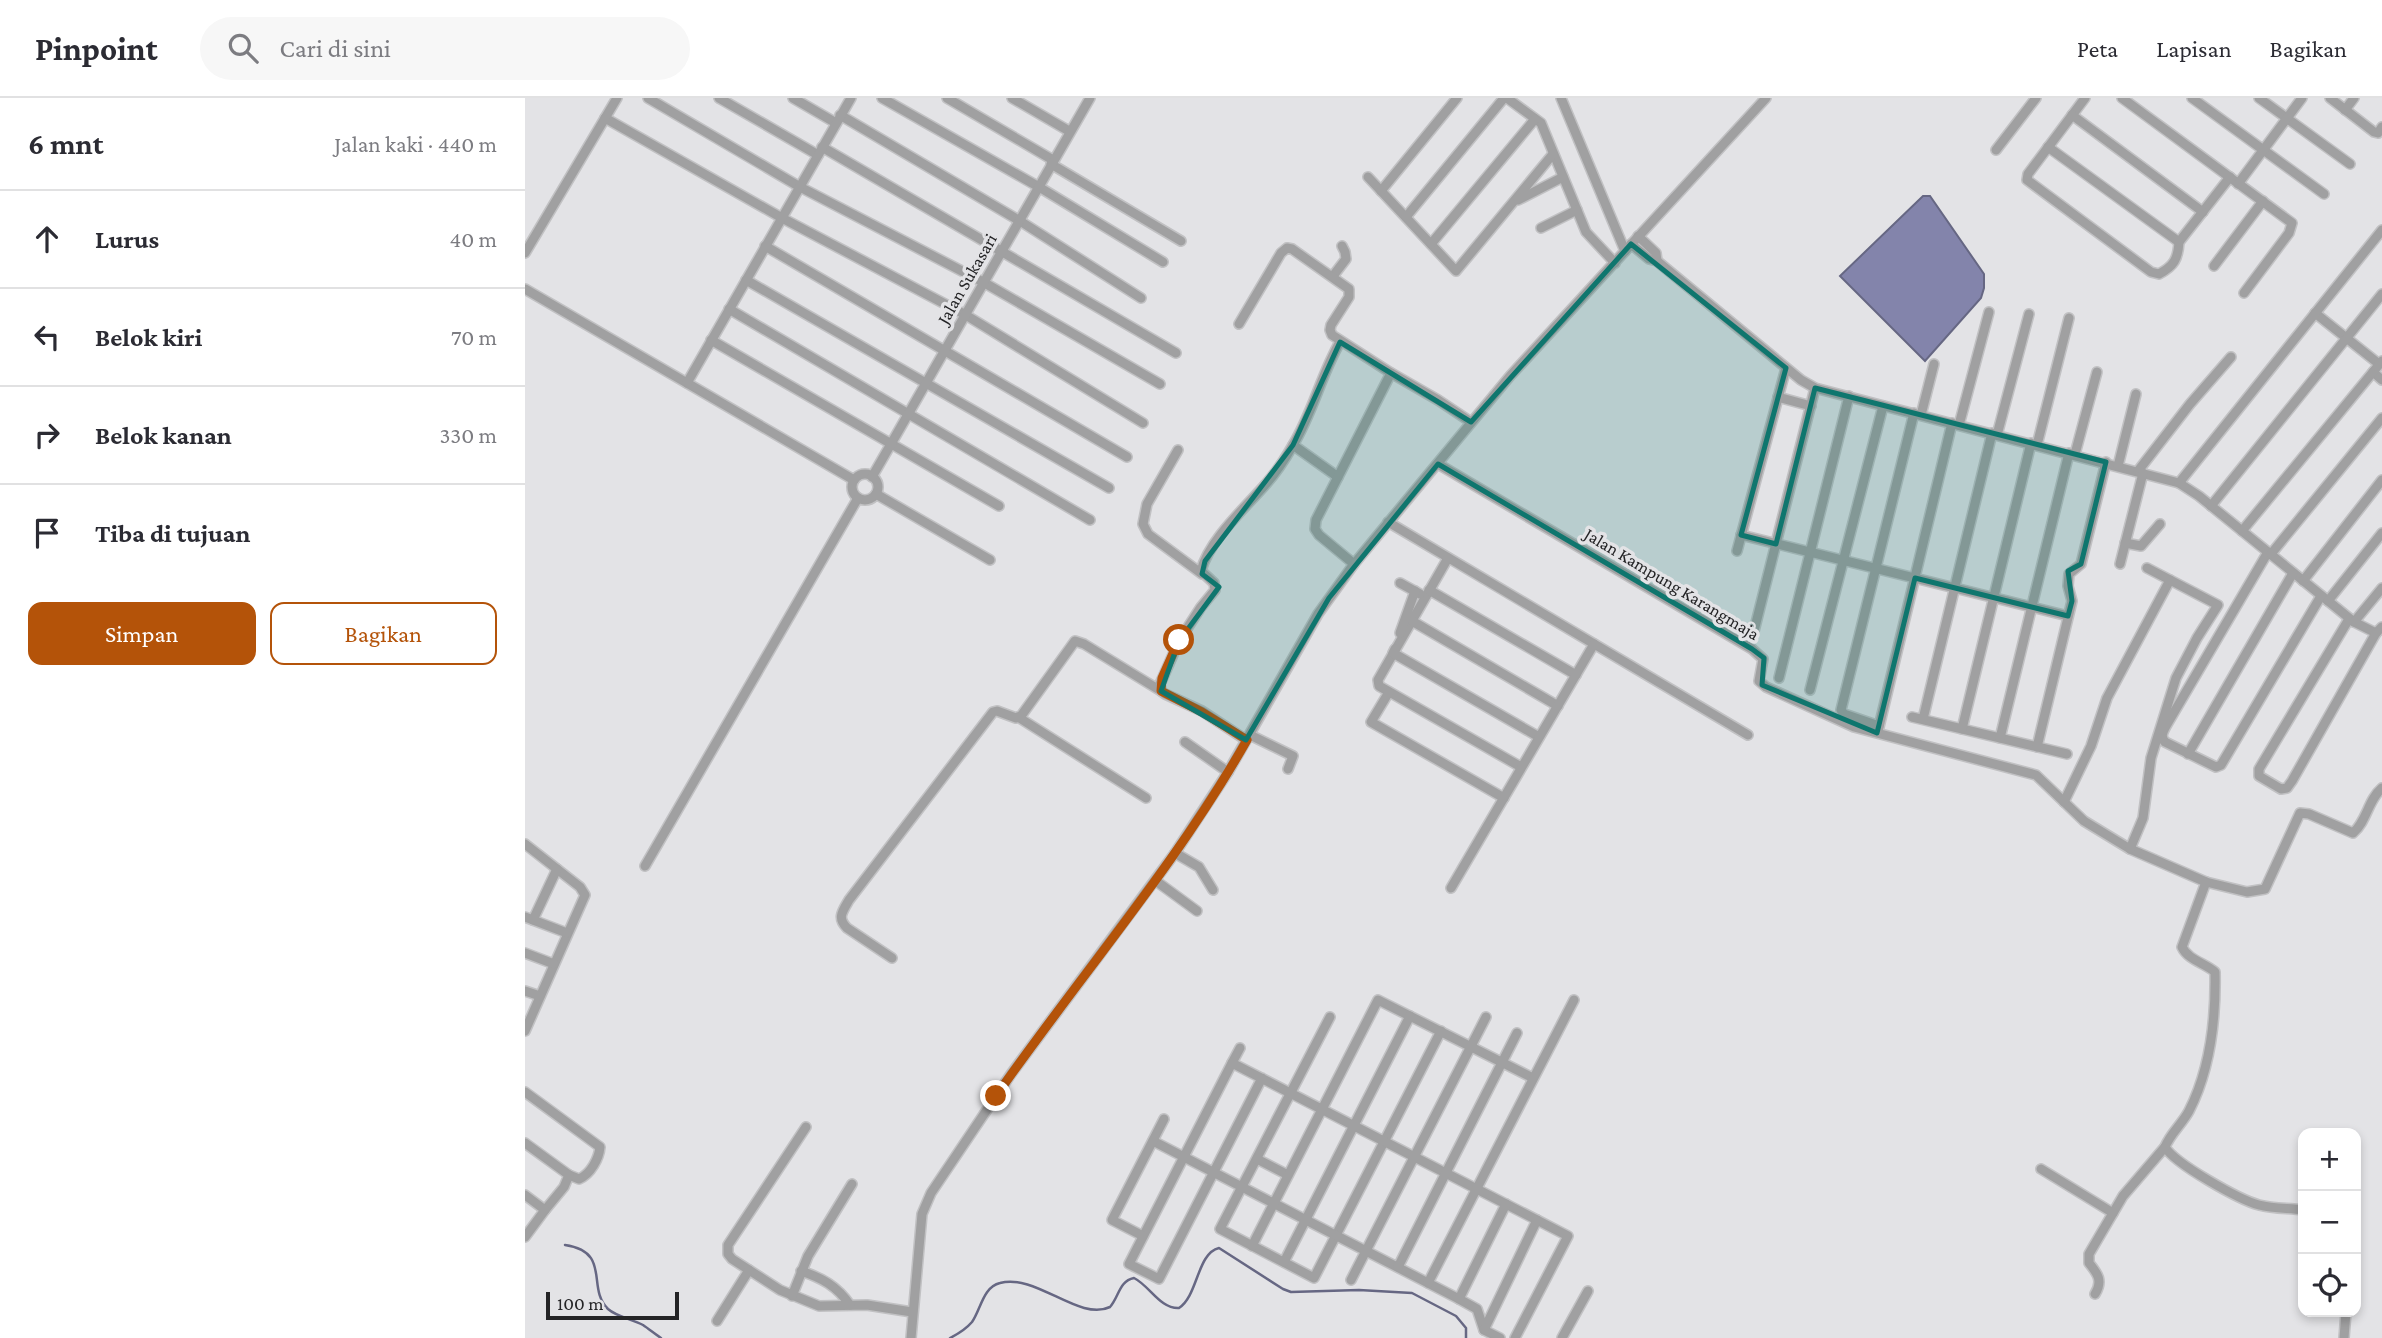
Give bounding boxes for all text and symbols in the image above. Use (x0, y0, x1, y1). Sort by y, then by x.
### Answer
search box (200, 17, 690, 80)
icon: search (224, 29, 262, 67)
text: Pinpoint (35, 30, 158, 67)
text: Cari di sini (280, 34, 391, 63)
text: Peta (2077, 35, 2118, 62)
text: Lapisan (2156, 35, 2232, 62)
text: Bagikan (2270, 35, 2347, 62)
text: 6 mnt (28, 127, 104, 160)
text: Jalan kaki · 440 m (334, 131, 497, 157)
icon: ahead (28, 220, 66, 258)
text: Lurus (95, 225, 159, 254)
text: 40 m (449, 226, 497, 252)
street label: Jalan Sukasari (932, 230, 1001, 330)
icon: left (28, 318, 66, 356)
text: Belok kiri (95, 323, 202, 352)
text: 70 m (451, 324, 497, 350)
icon: right (28, 416, 66, 454)
text: Belok kanan (95, 421, 232, 450)
text: 330 m (439, 422, 497, 448)
icon: arrive (28, 514, 66, 552)
text: Tiba di tujuan (95, 519, 250, 548)
street label: Jalan Kampung Karangmaja (1579, 523, 1763, 645)
button: Simpan (28, 602, 256, 665)
button: Bagikan (270, 602, 497, 665)
route start (1163, 624, 1194, 655)
route end (980, 1080, 1011, 1111)
map controls (2298, 1128, 2361, 1317)
button: + (2298, 1128, 2361, 1191)
button: − (2298, 1191, 2361, 1254)
button: locate (2298, 1254, 2361, 1317)
scale bar (546, 1289, 679, 1321)
text: 100 m (557, 1293, 604, 1314)

